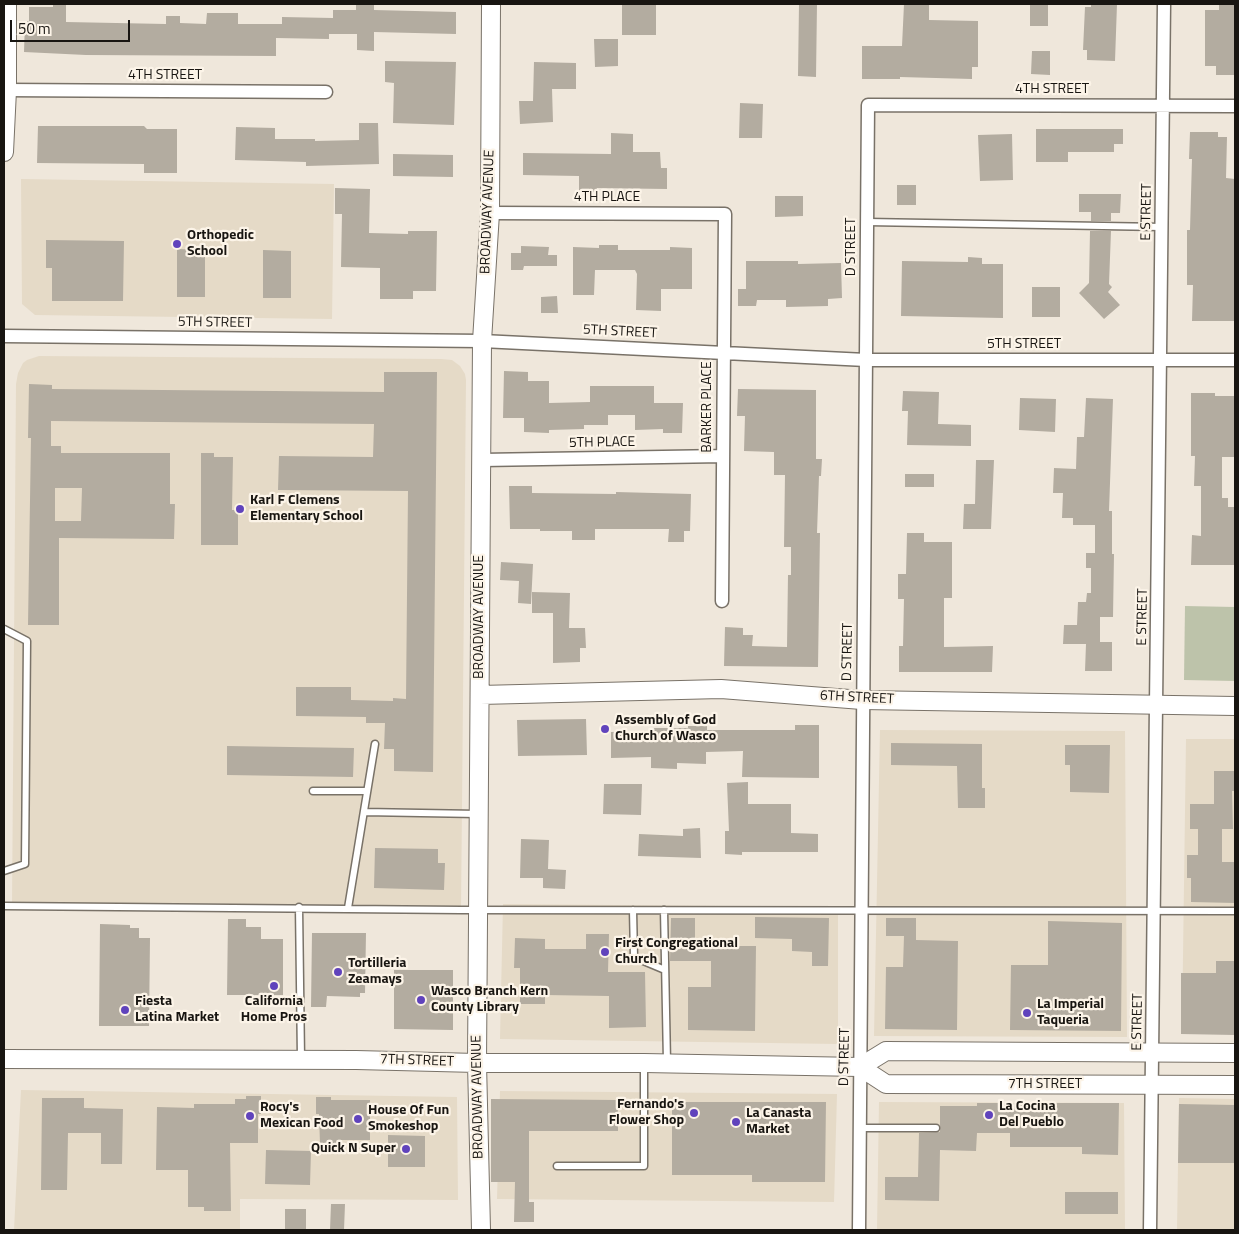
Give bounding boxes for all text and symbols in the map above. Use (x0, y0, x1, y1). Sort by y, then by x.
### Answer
scale bar (12, 10, 132, 42)
text: 50 m (18, 17, 51, 40)
street label: 4TH STREET (128, 68, 202, 84)
street label: 4TH STREET (1015, 82, 1089, 98)
street label: BROADWAY AVENUE (477, 150, 499, 274)
street label: E STREET (1138, 183, 1156, 241)
street label: 4TH PLACE (574, 190, 640, 206)
street label: D STREET (844, 218, 860, 276)
place label: Orthopedic School (187, 228, 254, 260)
marker: Orthopedic School (171, 238, 183, 250)
street label: 5TH STREET (178, 314, 252, 332)
street label: 5TH STREET (583, 322, 657, 342)
street label: 5TH STREET (987, 337, 1061, 353)
street label: BARKER PLACE (700, 361, 716, 453)
street label: 5TH PLACE (569, 434, 635, 452)
place label: Karl F Clemens Elementary School (250, 493, 363, 526)
marker: Karl F Clemens Elementary School (234, 503, 246, 515)
street label: BROADWAY AVENUE (472, 555, 488, 679)
street label: E STREET (1134, 588, 1152, 646)
street label: D STREET (839, 623, 857, 681)
street label: 6TH STREET (820, 688, 894, 708)
place label: Assembly of God Church of Wasco (615, 713, 716, 746)
marker: Assembly of God Church of Wasco (599, 723, 611, 735)
place label: First Congregational Church (615, 936, 738, 969)
marker: First Congregational Church (599, 946, 611, 958)
place label: Tortilleria Zeamays (348, 956, 406, 989)
marker: Tortilleria Zeamays (332, 966, 344, 978)
marker: California Home Pros (268, 980, 280, 992)
place label: Wasco Branch Kern County Library (431, 984, 548, 1016)
street label: E STREET (1129, 993, 1147, 1051)
place label: Fiesta Latina Market (135, 994, 219, 1026)
place label: California Home Pros (241, 994, 307, 1026)
marker: Wasco Branch Kern County Library (415, 994, 427, 1006)
place label: La Imperial Taqueria (1037, 997, 1104, 1030)
marker: Fiesta Latina Market (119, 1004, 131, 1016)
marker: La Imperial Taqueria (1021, 1007, 1033, 1019)
street label: D STREET (836, 1028, 854, 1086)
street label: BROADWAY AVENUE (469, 1035, 487, 1159)
street label: 7TH STREET (380, 1051, 454, 1071)
street label: 7TH STREET (1008, 1077, 1082, 1093)
place label: Fernando's Flower Shop (609, 1097, 684, 1130)
place label: La Cocina Del Pueblo (999, 1099, 1064, 1132)
place label: Rocy's Mexican Food (260, 1100, 343, 1132)
place label: House Of Fun Smokeshop (368, 1103, 449, 1136)
place label: La Canasta Market (746, 1106, 811, 1138)
marker: Fernando's Flower Shop (688, 1107, 700, 1119)
marker: La Cocina Del Pueblo (983, 1109, 995, 1121)
marker: Rocy's Mexican Food (244, 1110, 256, 1122)
marker: House Of Fun Smokeshop (352, 1113, 364, 1125)
marker: La Canasta Market (730, 1116, 742, 1128)
place label: Quick N Super (311, 1141, 396, 1157)
marker: Quick N Super (400, 1143, 412, 1155)

